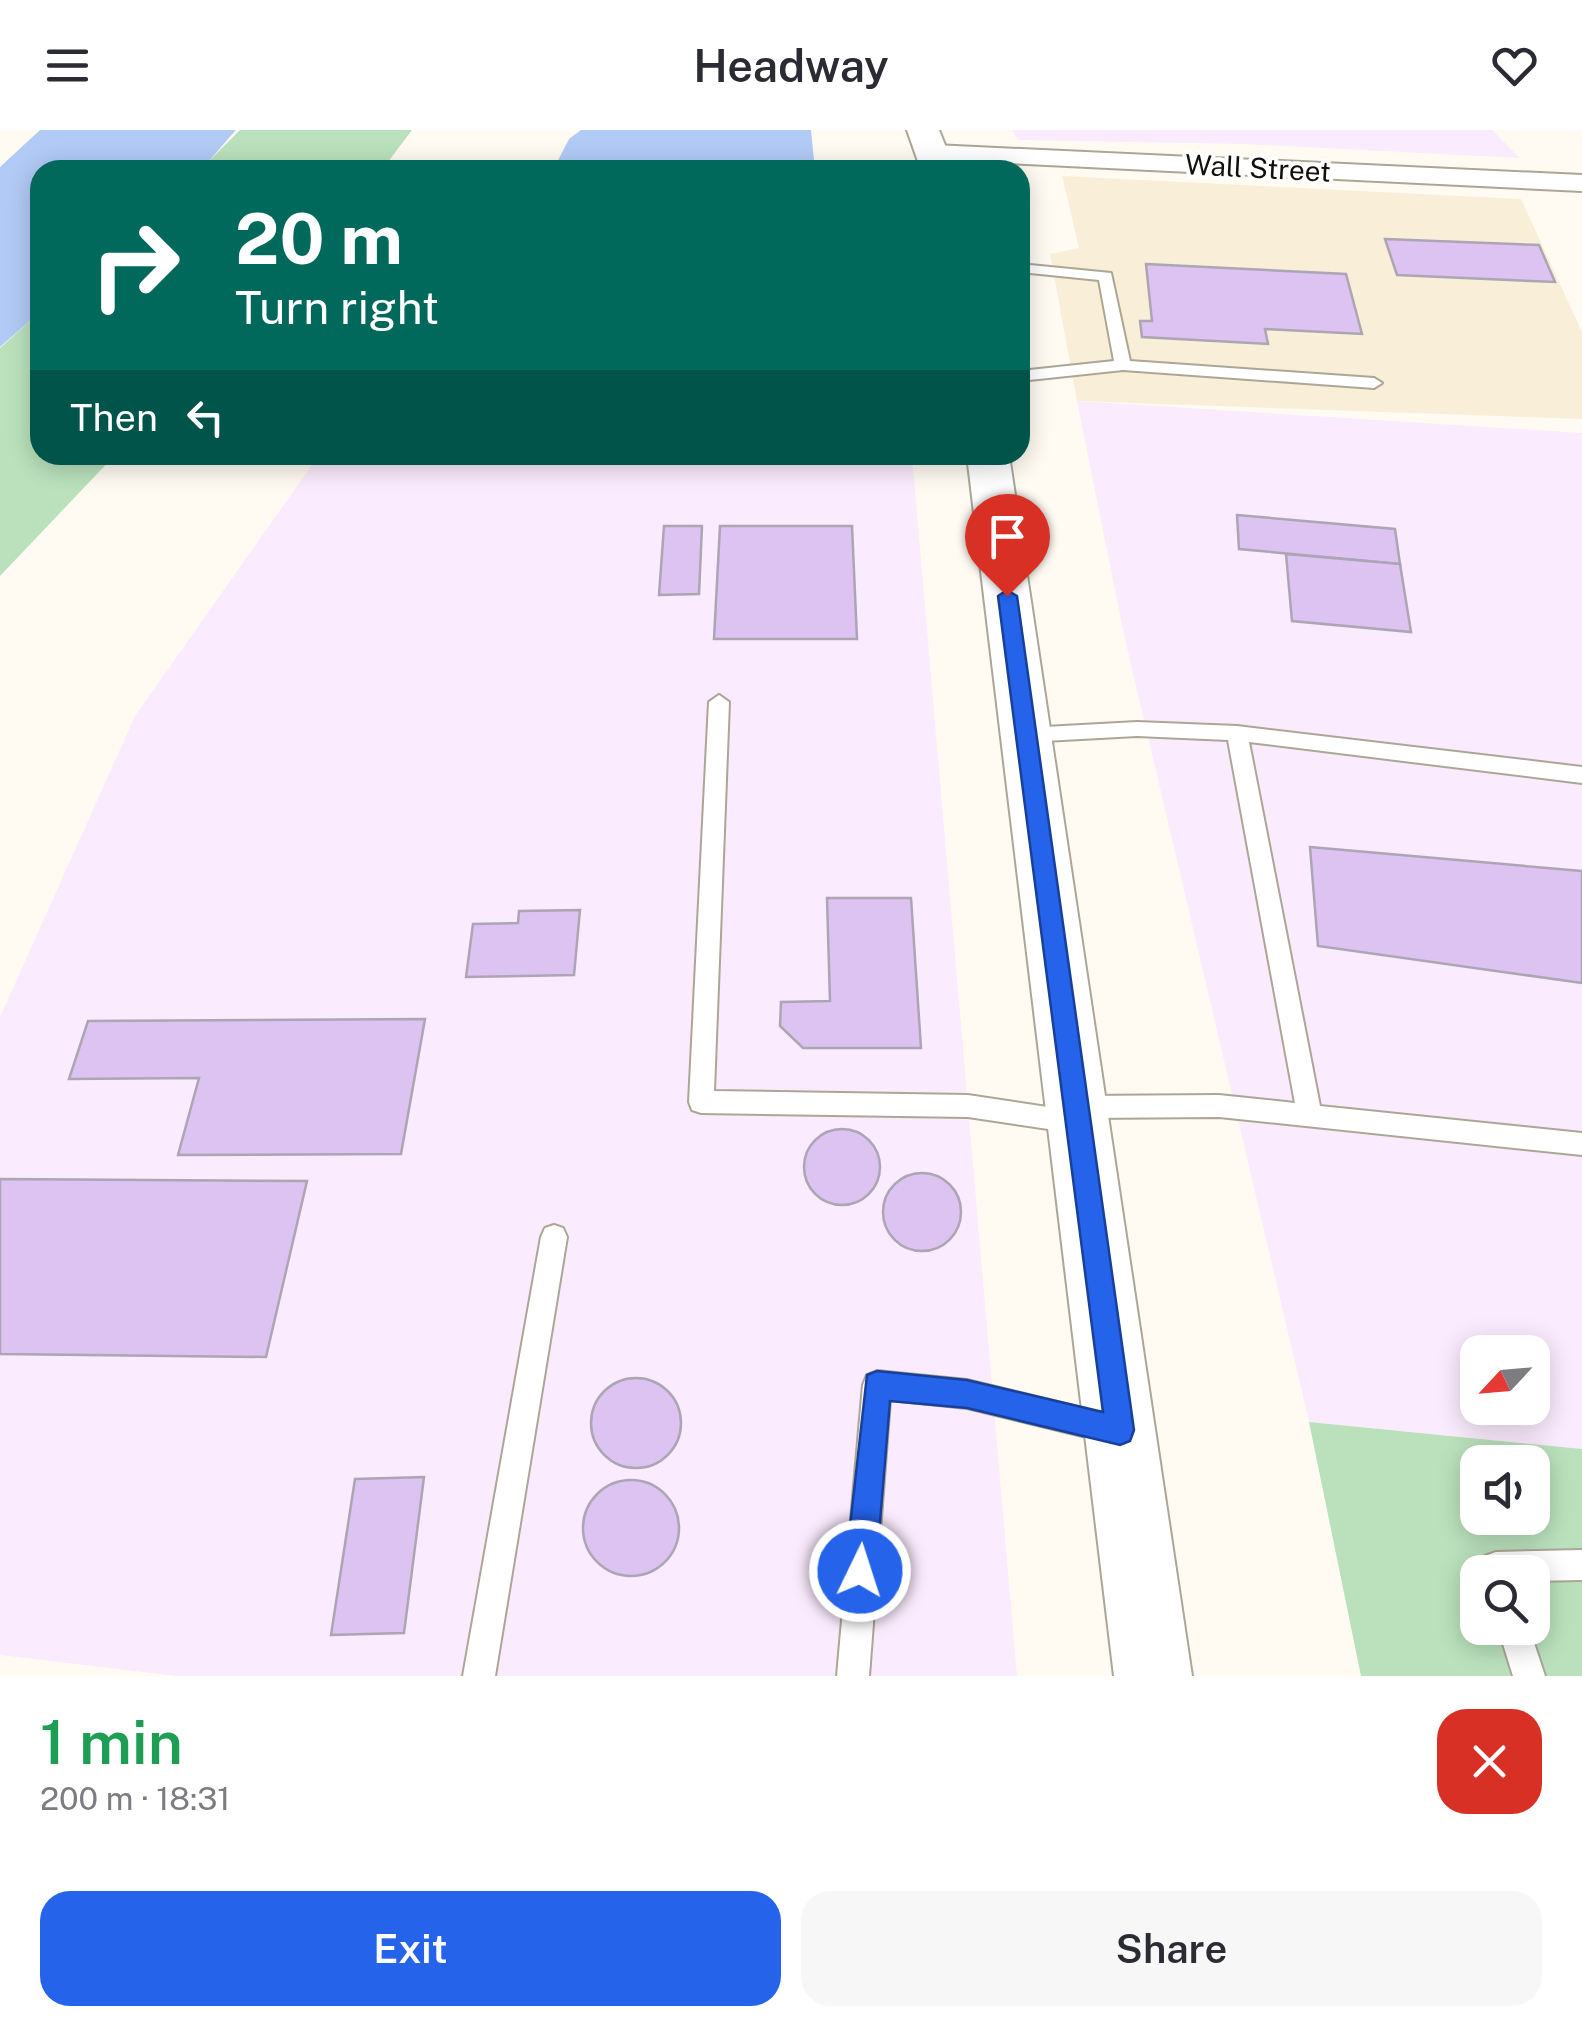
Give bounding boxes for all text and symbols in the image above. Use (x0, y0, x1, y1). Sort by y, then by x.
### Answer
icon: menu (40, 38, 95, 93)
icon: heart (1487, 38, 1542, 93)
text: Headway (693, 39, 889, 92)
street label: Wall Street (1184, 147, 1332, 188)
text: 20 m (235, 197, 403, 280)
icon: right (70, 200, 200, 330)
text: Turn right (235, 281, 439, 334)
icon: left (178, 390, 233, 445)
text: Then (70, 395, 158, 440)
pin (965, 494, 1050, 597)
icon: arrive (980, 509, 1035, 564)
north arrow (1460, 1335, 1550, 1425)
map controls (1460, 1335, 1550, 1645)
button: sound (1460, 1445, 1550, 1535)
position arrow (808, 1519, 912, 1623)
button: search (1460, 1555, 1550, 1645)
text: 1 min (40, 1707, 183, 1778)
button: close (1437, 1709, 1542, 1814)
text: 200 m · 18:31 (40, 1780, 230, 1817)
button: Exit (40, 1891, 781, 2006)
button: Share (801, 1891, 1542, 2006)

